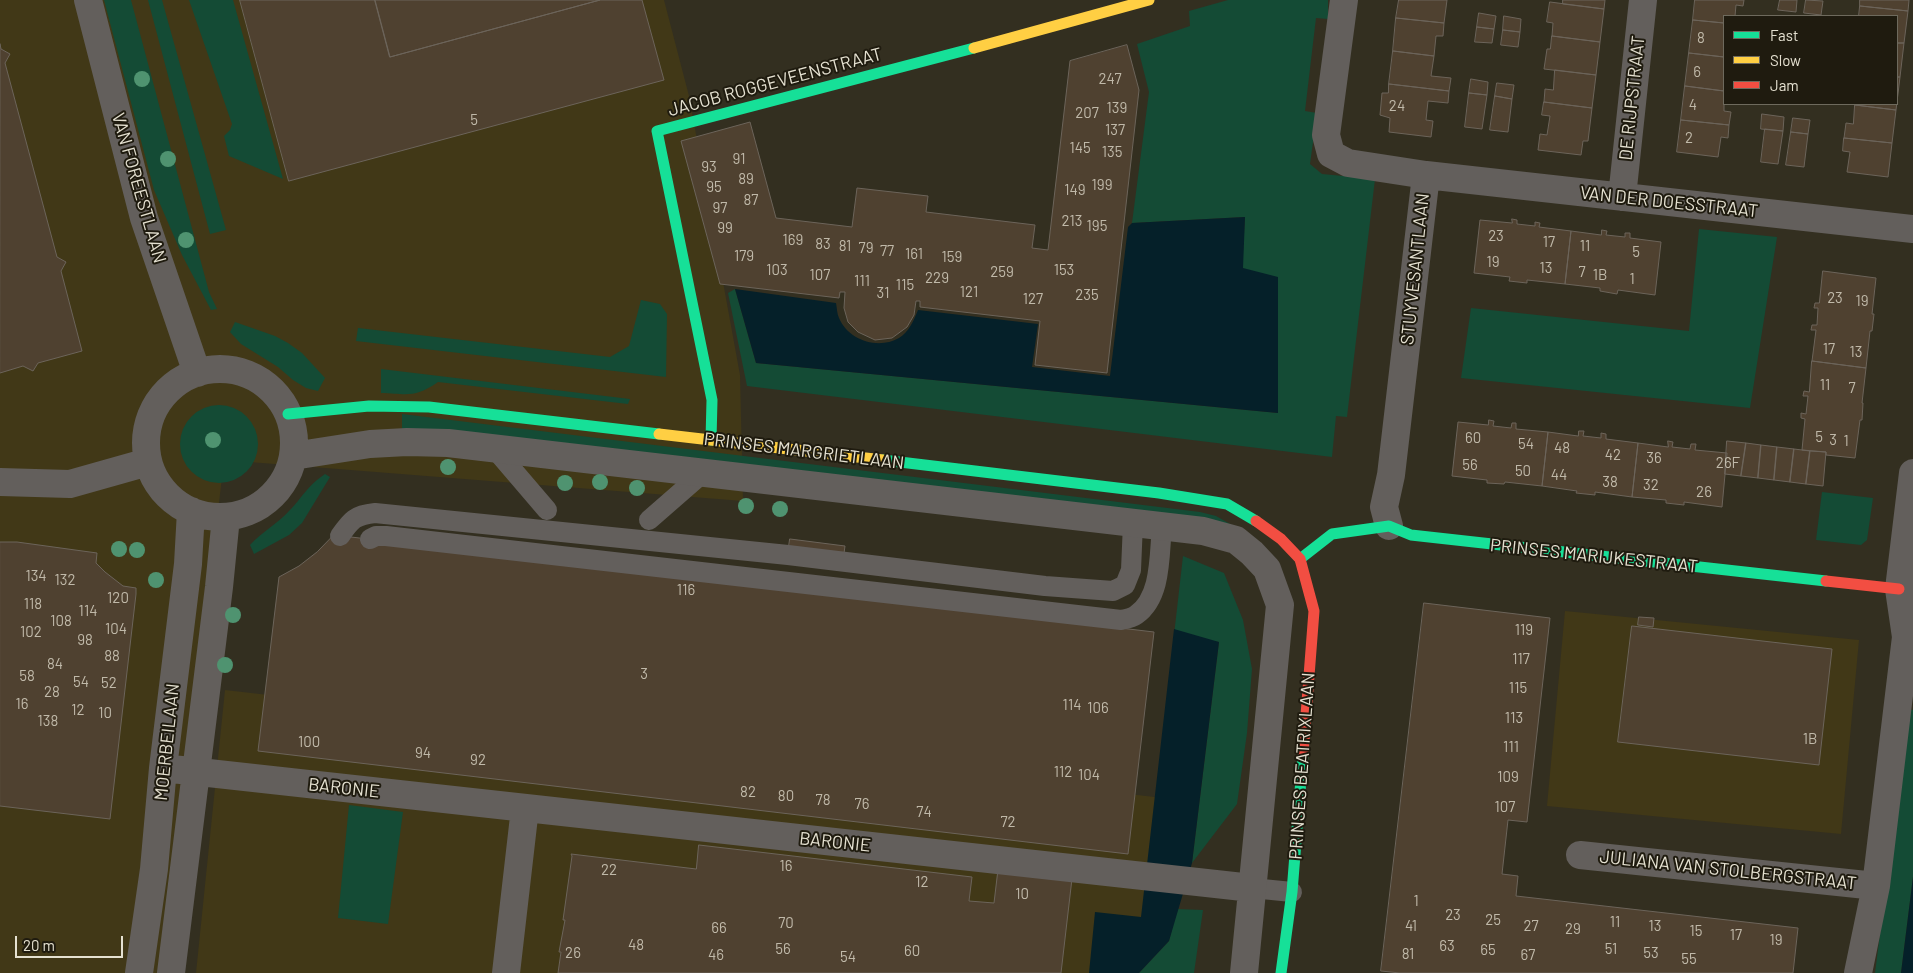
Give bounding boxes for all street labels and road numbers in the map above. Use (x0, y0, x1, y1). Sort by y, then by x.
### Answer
street label: DE RIJPSTRAAT (1615, 35, 1649, 161)
street label: JACOB ROGGEVEENSTRAAT (666, 43, 884, 121)
street label: VAN FOREESTLAAN (107, 110, 171, 266)
street label: VAN DER DOESSTRAAT (1579, 182, 1759, 222)
street label: STUYVESANTLAAN (1396, 192, 1434, 346)
street label: PRINSES MARGRIETLAAN (703, 428, 905, 474)
street label: PRINSES MARIJKESTRAAT (1489, 534, 1699, 578)
street label: PRINSES BEATRIXLAAN (1285, 672, 1319, 860)
street label: MOERBEILAAN (150, 682, 184, 802)
street label: BARONIE (307, 774, 381, 802)
street label: BARONIE (798, 828, 872, 856)
street label: JULIANA VAN STOLBERGSTRAAT (1598, 846, 1858, 894)

